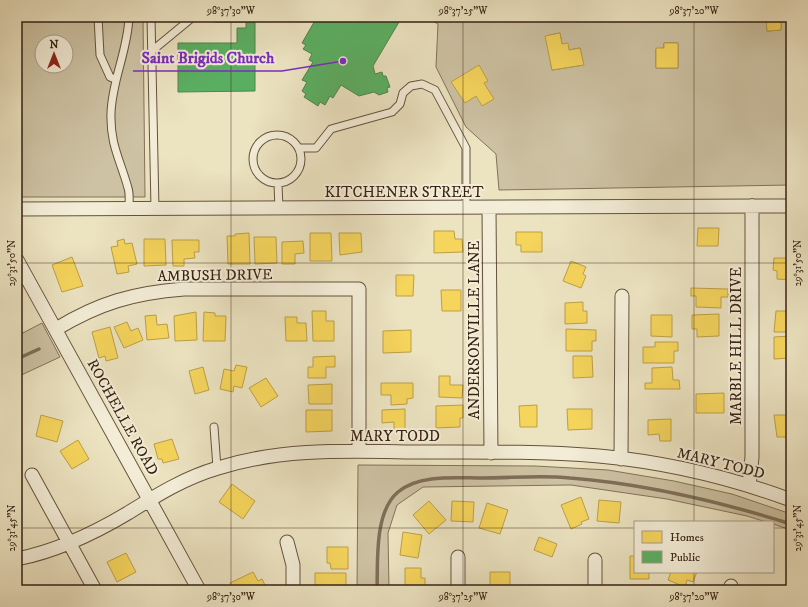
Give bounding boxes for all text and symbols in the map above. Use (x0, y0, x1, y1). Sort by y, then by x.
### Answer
text: 98°37'30"W (206, 5, 256, 17)
text: 98°37'25"W (438, 5, 488, 17)
text: 98°37'20"W (668, 5, 719, 17)
north arrow (34, 34, 74, 74)
text: N (49, 38, 59, 52)
callout: Saint Brigids Church (133, 43, 282, 71)
text: Saint Brigids Church (142, 48, 275, 68)
street label: KITCHENER STREET (324, 183, 484, 202)
text: 29°31'50"N (6, 240, 18, 286)
street label: ANDERSONVILLE LANE (465, 240, 484, 419)
text: 29°31'50"N (792, 240, 804, 286)
street label: AMBUSH DRIVE (157, 265, 273, 286)
street label: MARBLE HILL DRIVE (727, 267, 746, 425)
street label: ROCHELLE ROAD (83, 356, 162, 479)
street label: MARY TODD (350, 427, 440, 446)
street label: MARY TODD (675, 443, 767, 484)
text: 29°31'45"N (6, 505, 18, 551)
text: 29°31'45"N (792, 505, 804, 551)
legend (634, 521, 774, 573)
text: Homes (670, 530, 704, 545)
text: Public (670, 550, 700, 565)
text: 98°37'30"W (206, 591, 256, 603)
text: 98°37'25"W (438, 591, 488, 603)
text: 98°37'20"W (668, 591, 719, 603)

